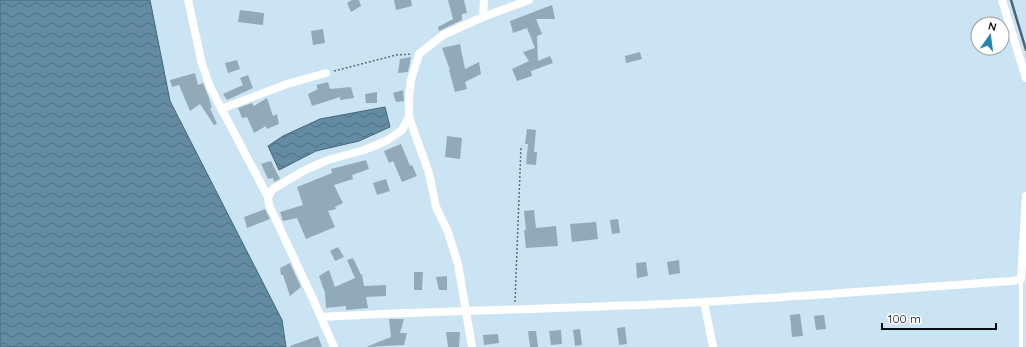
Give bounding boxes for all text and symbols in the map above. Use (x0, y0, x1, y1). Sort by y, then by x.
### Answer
north arrow (970, 16, 1010, 56)
text: N (987, 19, 998, 34)
scale bar (882, 305, 996, 331)
text: 100 m (888, 311, 921, 326)

